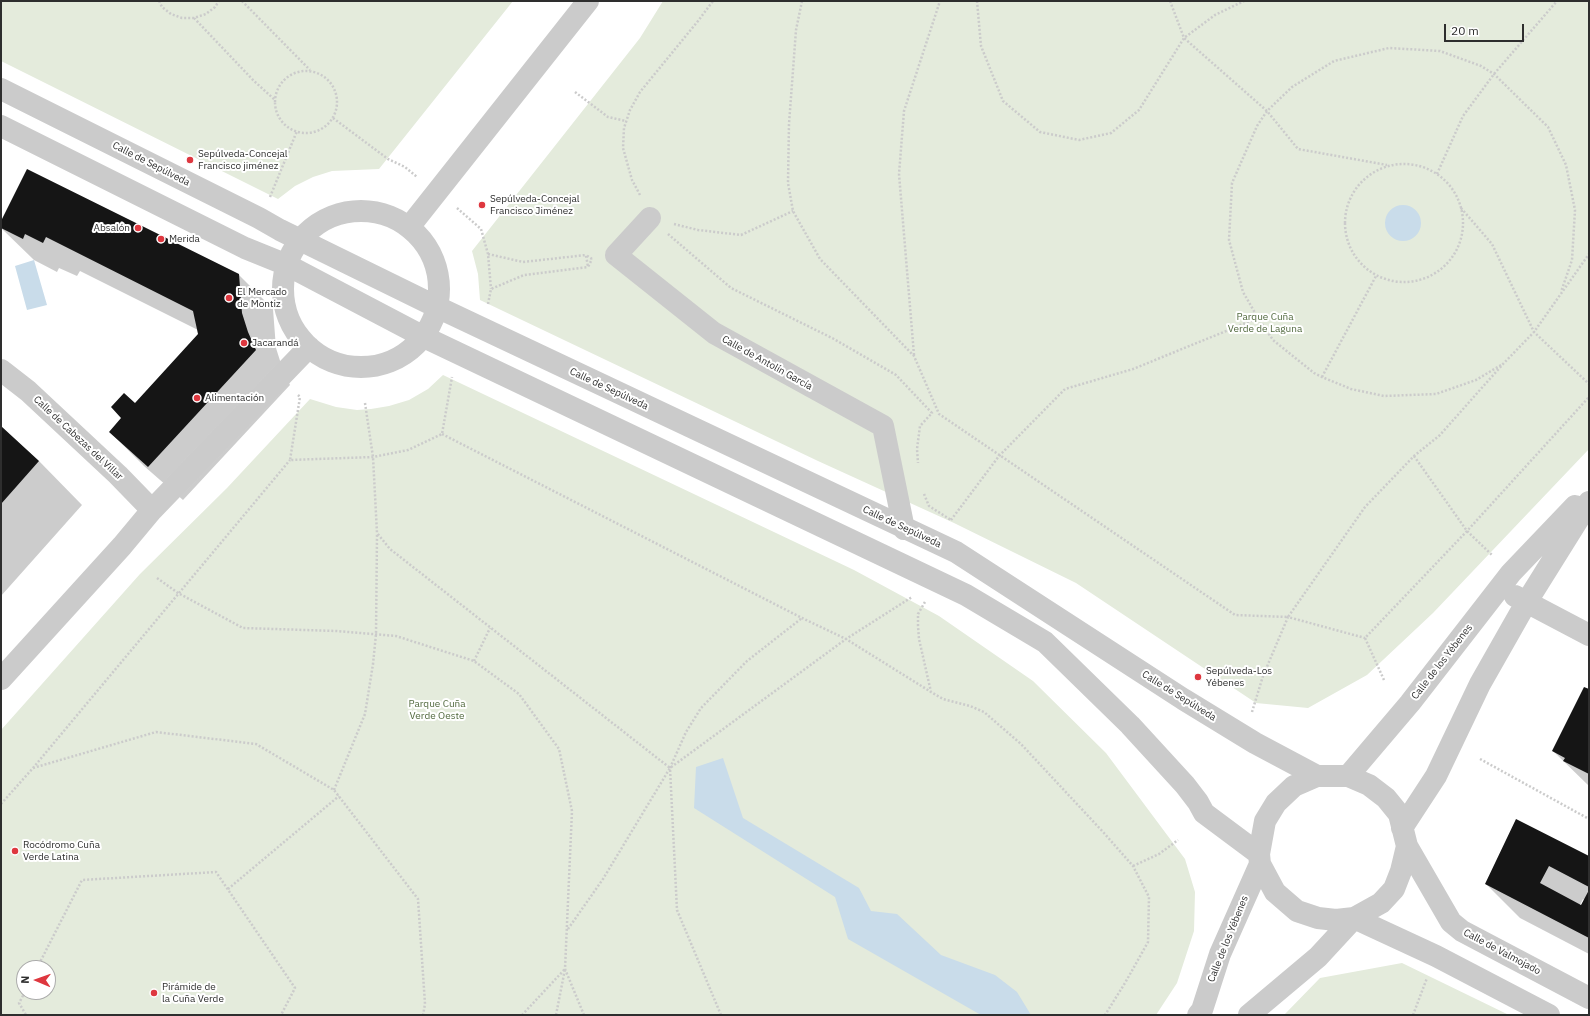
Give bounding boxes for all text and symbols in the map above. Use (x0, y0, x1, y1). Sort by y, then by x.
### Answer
scale bar (1446, 16, 1526, 42)
text: 20 m (1451, 23, 1479, 38)
street label: Calle de Sepúlveda (110, 139, 192, 189)
place label: Sepúlveda-Concejal Francisco jiménez (198, 148, 287, 172)
marker: Sepúlveda-Concejal Francisco jiménez (185, 155, 195, 165)
place label: Sepúlveda-Concejal Francisco Jiménez (490, 193, 579, 216)
marker: Sepúlveda-Concejal Francisco Jiménez (477, 200, 487, 210)
place label: Absalón (94, 222, 130, 234)
marker: Absalón (133, 223, 143, 233)
place label: Merida (169, 233, 200, 245)
marker: Merida (156, 234, 166, 244)
place label: El Mercado de Montiz (237, 286, 287, 310)
marker: El Mercado de Montiz (224, 293, 234, 303)
park label: Parque Cuña Verde de Laguna (1228, 311, 1302, 334)
street label: Calle de Antolín García (720, 333, 814, 393)
place label: Jacarandá (252, 337, 299, 349)
marker: Jacarandá (239, 338, 249, 348)
street label: Calle de Sepúlveda (568, 366, 650, 412)
place label: Alimentación (205, 392, 264, 404)
street label: Calle de Cabezas del Villar (31, 393, 125, 483)
marker: Alimentación (192, 393, 202, 403)
street label: Calle de Sepúlveda (861, 504, 943, 550)
street label: Calle de los Yébenes (1409, 622, 1475, 702)
place label: Sepúlveda-Los Yébenes (1206, 665, 1272, 688)
street label: Calle de Sepúlveda (1140, 668, 1218, 724)
marker: Sepúlveda-Los Yébenes (1193, 672, 1203, 682)
park label: Parque Cuña Verde Oeste (408, 698, 466, 722)
place label: Rocódromo Cuña Verde Latina (23, 839, 100, 862)
marker: Rocódromo Cuña Verde Latina (10, 846, 20, 856)
street label: Calle de los Yébenes (1205, 894, 1251, 984)
street label: Calle de Valmojado (1461, 927, 1543, 977)
north arrow (16, 960, 56, 1000)
text: N (18, 975, 32, 984)
place label: Pirámide de la Cuña Verde (162, 981, 224, 1004)
marker: Pirámide de la Cuña Verde (149, 988, 159, 998)

